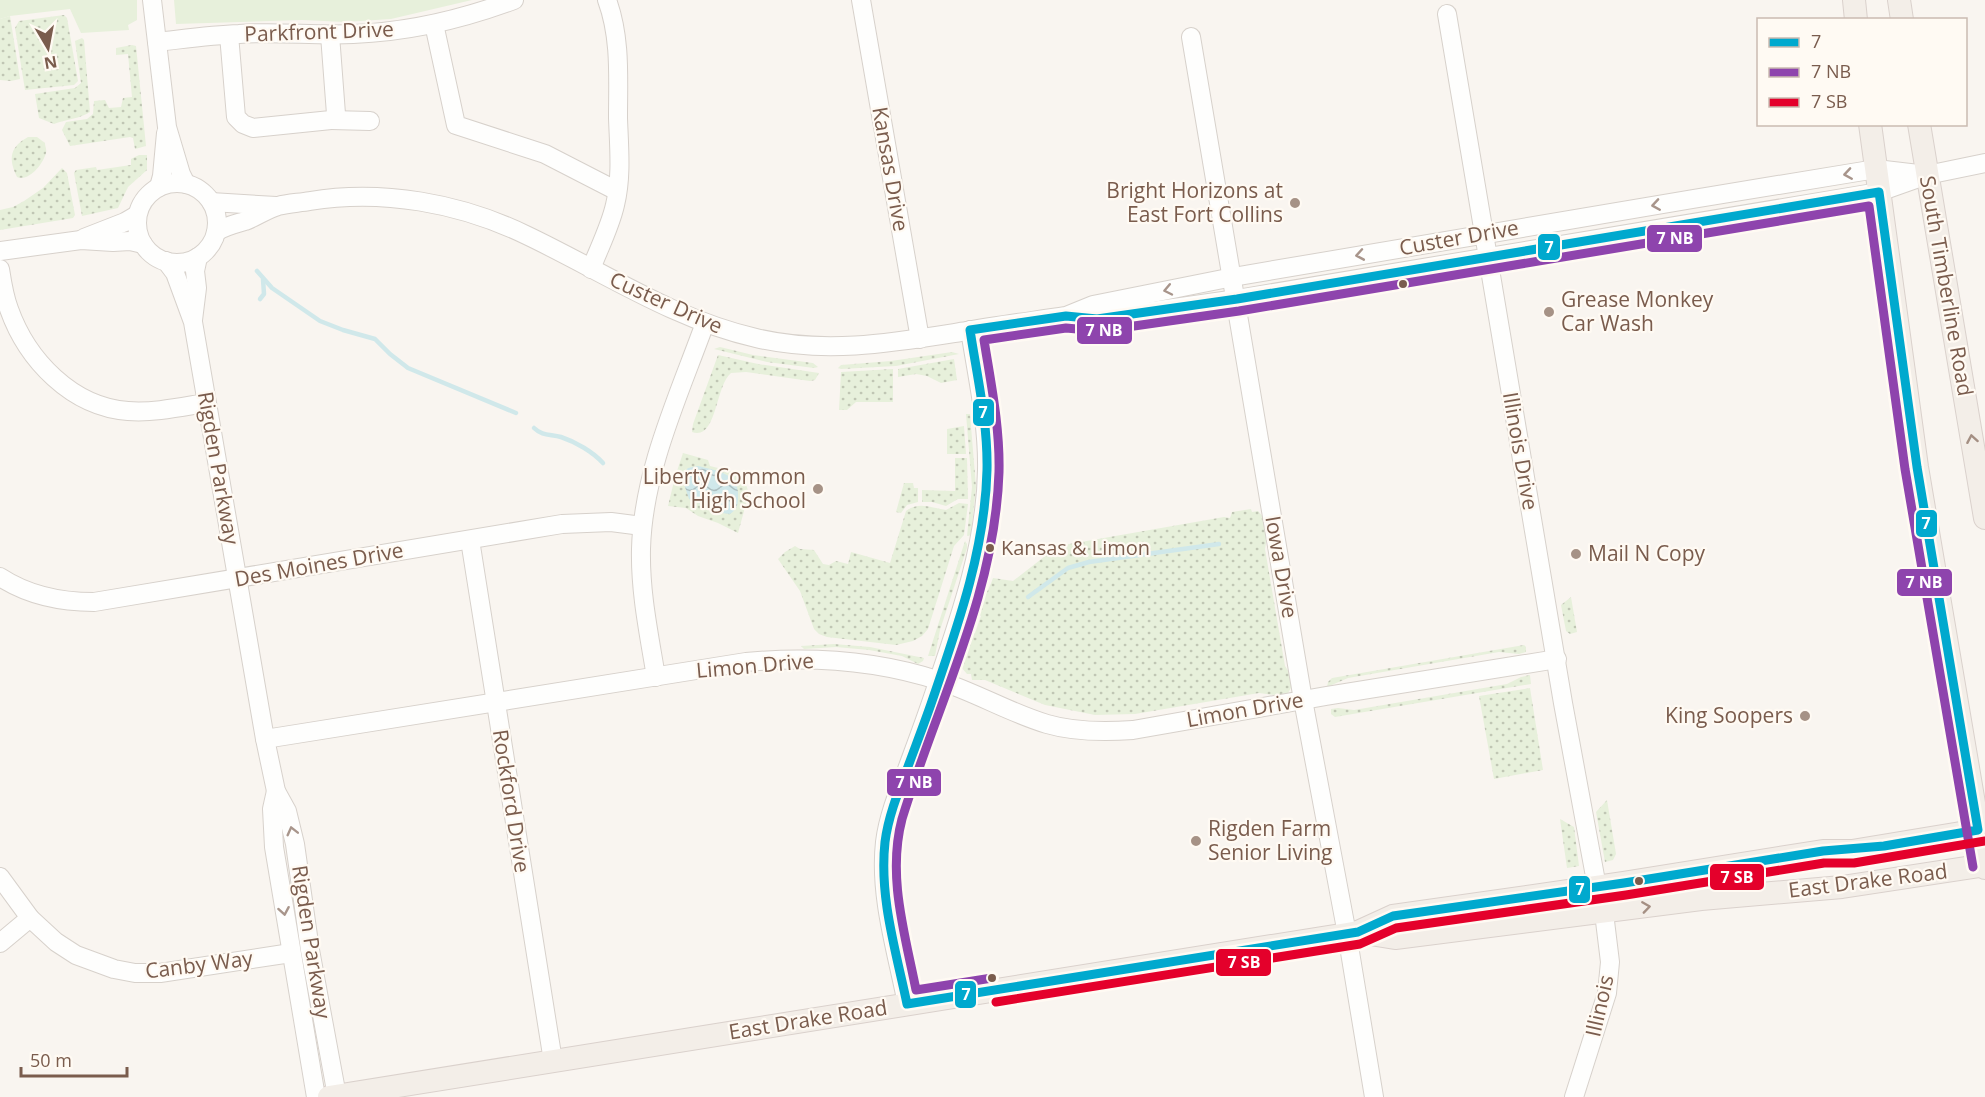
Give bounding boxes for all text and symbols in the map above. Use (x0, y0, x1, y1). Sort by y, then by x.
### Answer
street label: Parkfront Drive (244, 14, 394, 48)
north arrow (18, 18, 78, 78)
legend (1757, 18, 1967, 126)
text: 7 (1811, 29, 1821, 53)
text: N (42, 51, 59, 75)
text: 7 NB (1811, 59, 1851, 83)
text: 7 SB (1811, 89, 1847, 113)
street label: Kansas Drive (866, 104, 916, 233)
one-way arrow (1844, 167, 1854, 180)
street label: South Timberline Road (1914, 173, 1980, 398)
place label: Bright Horizons at East Fort Collins (1106, 176, 1283, 228)
marker: Bright Horizons at East Fort Collins (1288, 196, 1302, 210)
one-way arrow (1651, 198, 1661, 210)
street label: Custer Drive (1397, 213, 1521, 261)
line badge: 7 NB (1646, 224, 1703, 253)
text: 7 NB (1656, 227, 1694, 249)
line badge: 7 (1537, 233, 1561, 261)
text: 7 (1544, 236, 1554, 258)
one-way arrow (1355, 248, 1365, 261)
street label: Custer Drive (606, 265, 727, 339)
unlabelled marker (1397, 278, 1409, 290)
one-way arrow (1164, 283, 1174, 296)
place label: Grease Monkey Car Wash (1561, 285, 1714, 337)
marker: Grease Monkey Car Wash (1542, 305, 1556, 319)
line badge: 7 NB (1076, 316, 1133, 345)
text: 7 NB (1085, 319, 1123, 341)
street label: Rigden Parkway (192, 389, 246, 547)
street label: Illinois Drive (1497, 390, 1545, 512)
line badge: 7 (972, 398, 995, 427)
text: 7 (978, 401, 988, 423)
one-way arrow (1966, 435, 1979, 445)
place label: Liberty Common High School (643, 462, 806, 514)
marker: Liberty Common High School (811, 482, 825, 496)
line badge: 7 (1915, 509, 1938, 538)
text: 7 (1921, 512, 1931, 534)
street label: Iowa Drive (1259, 514, 1305, 620)
place label: Kansas & Limon (1001, 534, 1150, 561)
street label: Des Moines Drive (232, 535, 405, 593)
place label: Mail N Copy (1588, 539, 1706, 567)
marker: Kansas & Limon (984, 542, 996, 554)
marker: Mail N Copy (1569, 547, 1583, 561)
line badge: 7 NB (1896, 568, 1953, 597)
text: 7 NB (1905, 571, 1943, 593)
street label: Limon Drive (695, 646, 815, 684)
street label: Limon Drive (1184, 685, 1305, 733)
place label: King Soopers (1665, 701, 1793, 729)
marker: King Soopers (1798, 709, 1812, 723)
street label: Rockford Drive (487, 727, 537, 874)
line badge: 7 NB (886, 768, 942, 797)
text: 7 NB (895, 771, 933, 793)
place label: Rigden Farm Senior Living (1208, 814, 1333, 866)
one-way arrow (287, 826, 299, 837)
marker: Rigden Farm Senior Living (1189, 834, 1203, 848)
street label: East Drake Road (1787, 856, 1949, 904)
street label: Rigden Parkway (286, 863, 338, 1021)
line badge: 7 SB (1709, 863, 1765, 891)
text: 7 SB (1721, 866, 1753, 888)
line badge: 7 (1568, 875, 1591, 904)
unlabelled marker (1633, 875, 1645, 887)
text: 7 (1575, 878, 1585, 900)
one-way arrow (1641, 902, 1650, 914)
one-way arrow (277, 906, 290, 916)
street label: Canby Way (143, 943, 255, 984)
line badge: 7 SB (1215, 948, 1272, 977)
text: 7 SB (1228, 951, 1260, 973)
unlabelled marker (986, 972, 998, 984)
street label: Illinois (1578, 972, 1620, 1039)
line badge: 7 (954, 980, 977, 1009)
text: 7 (961, 983, 971, 1005)
street label: East Drake Road (727, 993, 889, 1045)
scale bar (21, 1040, 128, 1078)
text: 50 m (30, 1048, 72, 1072)

